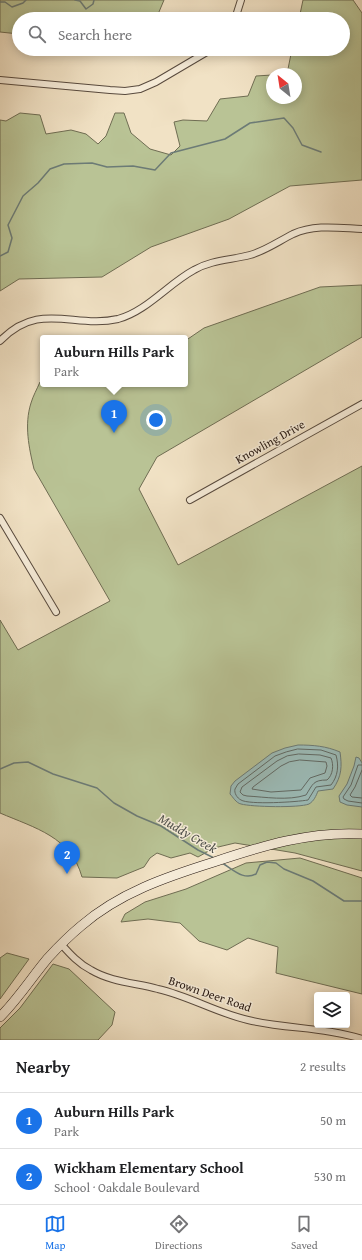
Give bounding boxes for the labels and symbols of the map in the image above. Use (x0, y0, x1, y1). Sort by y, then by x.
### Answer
north arrow (266, 68, 302, 104)
pin: 1 (101, 400, 127, 433)
your location (146, 410, 166, 430)
street label: Knowling Drive (232, 415, 308, 468)
water label: Muddy Creek (155, 809, 221, 858)
pin: 2 (54, 841, 80, 874)
street label: Brown Deer Road (166, 971, 254, 1016)

